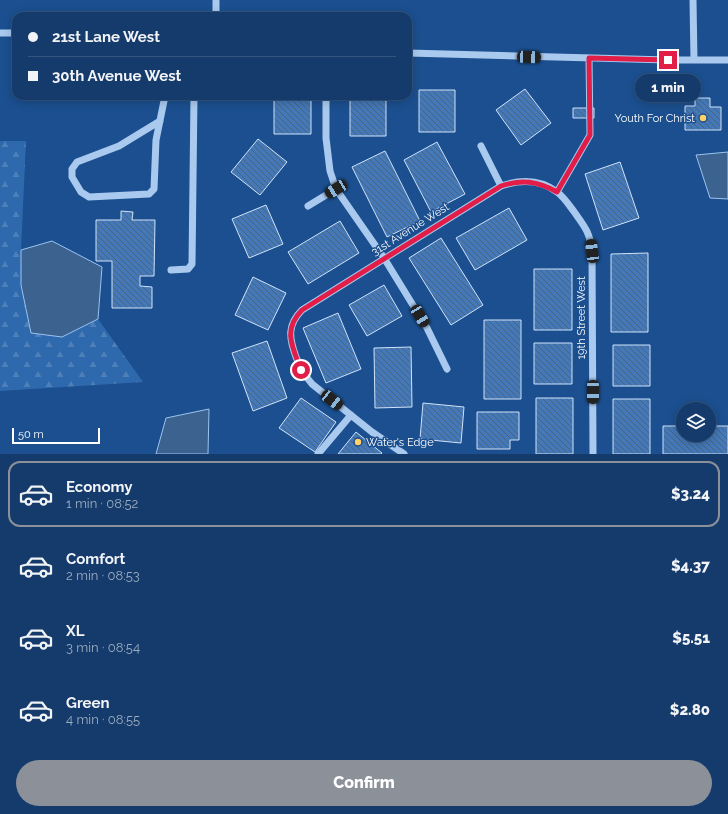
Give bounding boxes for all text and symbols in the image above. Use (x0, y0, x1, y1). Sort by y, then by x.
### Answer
text: 21st Lane West (52, 28, 160, 46)
car (517, 51, 541, 63)
route end (659, 51, 677, 69)
text: 30th Avenue West (52, 67, 181, 85)
callout: 1 min (635, 74, 701, 102)
text: 1 min (651, 80, 685, 95)
place label: Youth For Christ (615, 112, 695, 125)
marker: Youth For Christ (698, 113, 708, 123)
car (323, 178, 349, 200)
street label: 31st Avenue West (369, 200, 452, 259)
car (585, 238, 599, 264)
street label: 19th Street West (575, 276, 588, 360)
car (409, 303, 431, 329)
route start (292, 361, 310, 379)
car (587, 380, 599, 404)
car (319, 388, 345, 412)
map controls (676, 402, 716, 442)
button: layers (676, 402, 716, 442)
scale bar (12, 426, 100, 445)
text: 50 m (18, 428, 44, 441)
place label: Water's Edge (366, 436, 434, 449)
marker: Water's Edge (353, 437, 363, 447)
icon: car (18, 476, 54, 512)
text: Economy (66, 478, 133, 496)
text: $3.24 (671, 485, 710, 503)
text: 1 min · 08:52 (66, 496, 138, 511)
icon: car (18, 548, 54, 584)
text: Comfort (66, 550, 125, 568)
text: $4.37 (671, 557, 710, 575)
text: 2 min · 08:53 (66, 568, 140, 583)
icon: car (18, 620, 54, 656)
text: XL (66, 622, 84, 640)
text: $5.51 (672, 629, 710, 647)
text: 3 min · 08:54 (66, 640, 140, 655)
icon: car (18, 692, 54, 728)
text: Green (66, 694, 110, 712)
text: $2.80 (670, 701, 710, 719)
text: 4 min · 08:55 (66, 712, 140, 727)
button: Confirm (16, 760, 712, 806)

